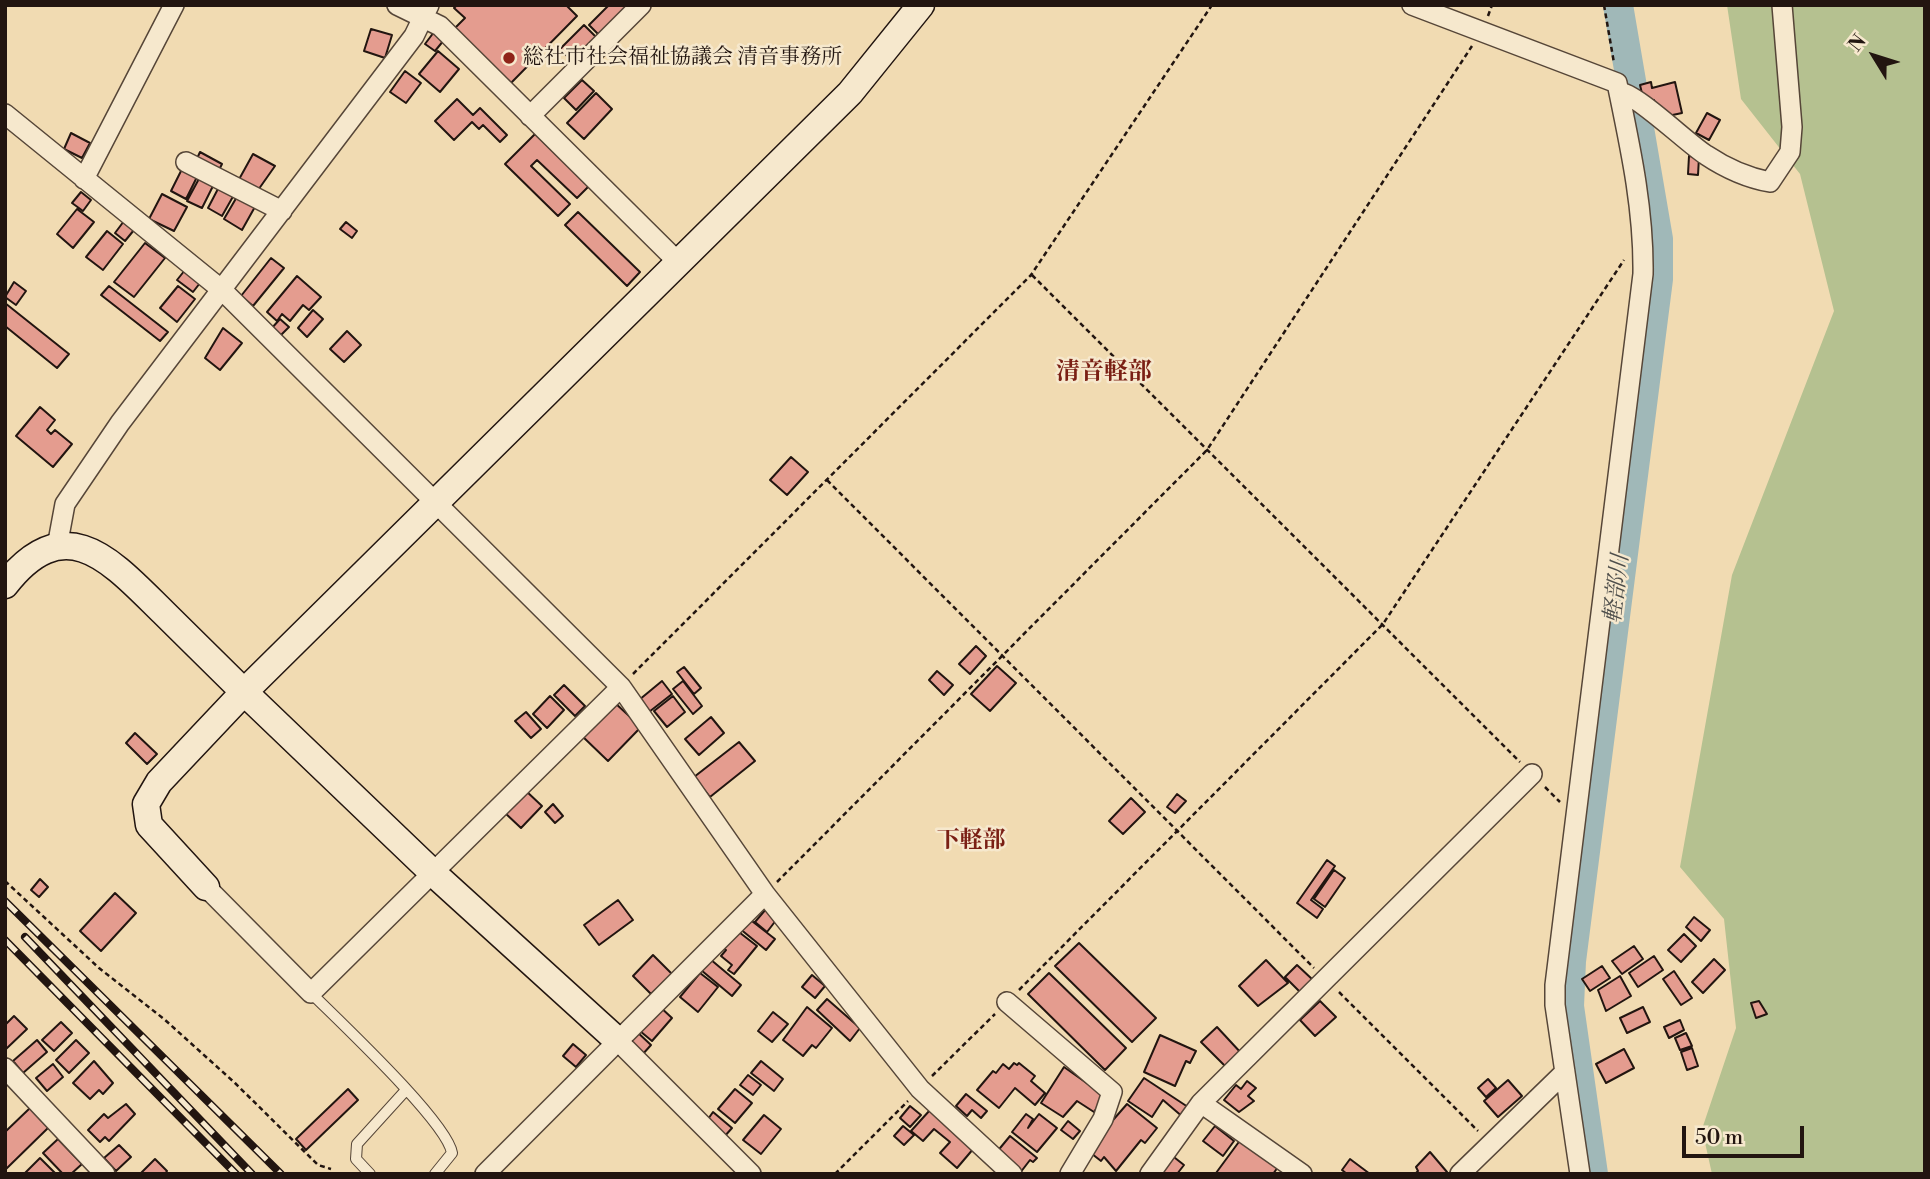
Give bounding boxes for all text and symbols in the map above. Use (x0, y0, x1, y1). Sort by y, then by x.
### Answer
north arrow (1839, 21, 1909, 91)
text: N (1843, 30, 1872, 56)
place label: 総社市社会福祉協議会 清音事務所 (523, 45, 842, 71)
marker: 総社市社会福祉協議会 清音事務所 (501, 50, 517, 66)
district label: 清音軽部 (1056, 359, 1152, 387)
water label: 軽部川 (1600, 553, 1636, 625)
district label: 下軽部 (937, 827, 1005, 855)
scale bar (1685, 1112, 1808, 1156)
text: 50 m (1695, 1125, 1743, 1151)

